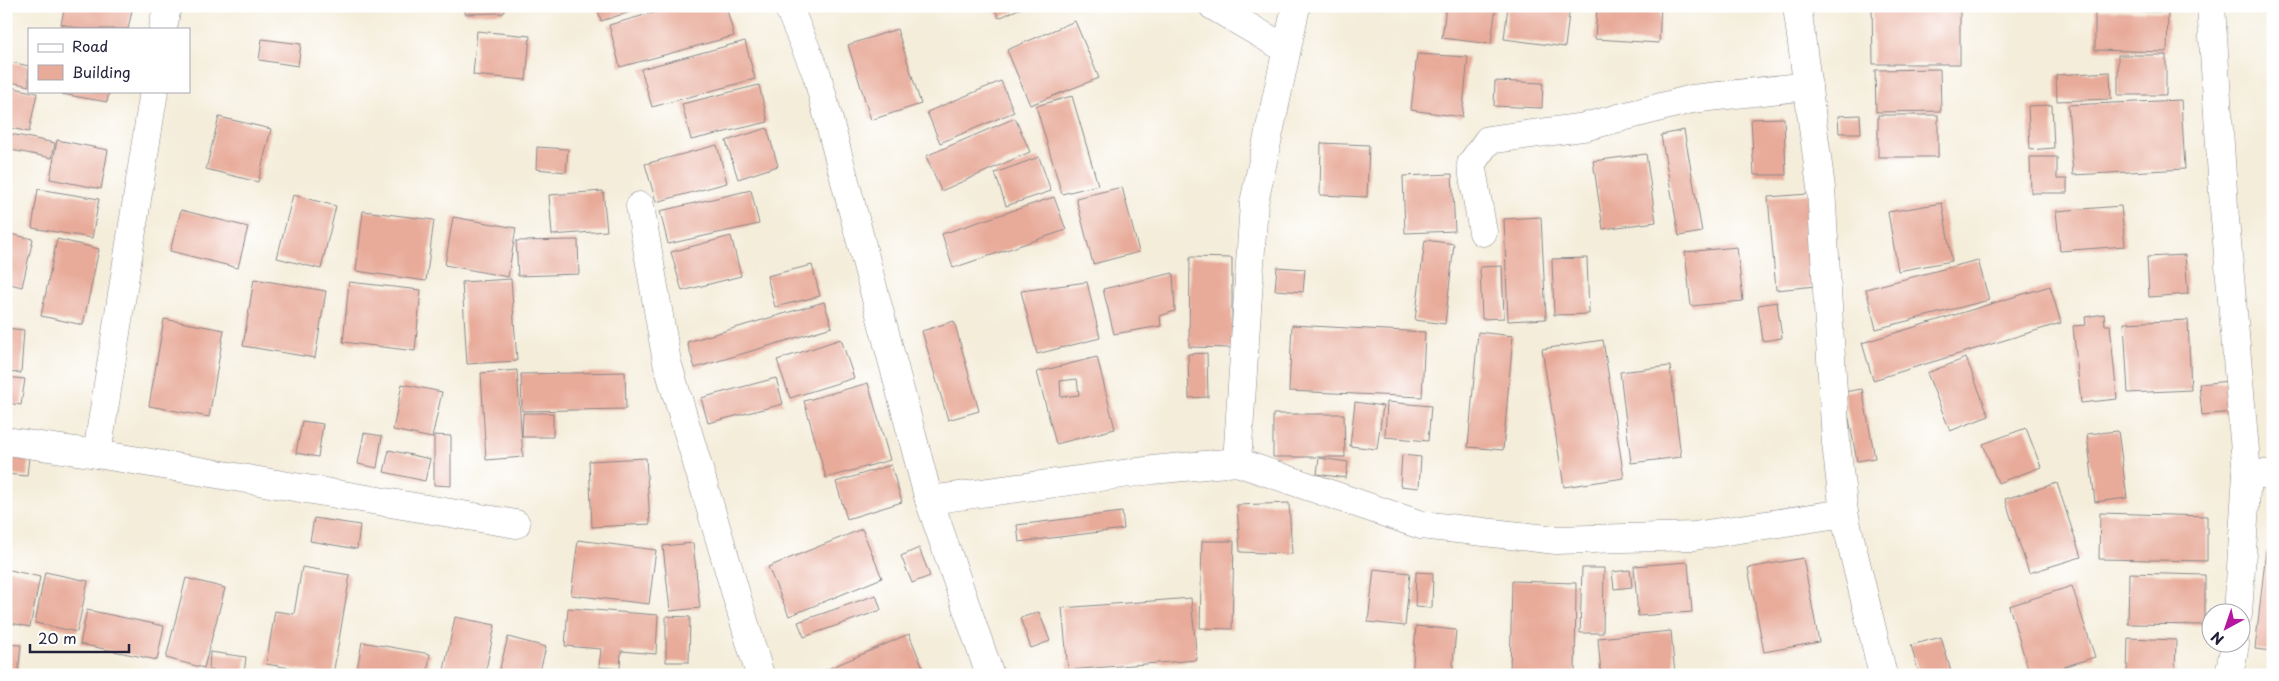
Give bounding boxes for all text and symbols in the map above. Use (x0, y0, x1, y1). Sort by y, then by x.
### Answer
legend (28, 28, 190, 92)
text: Road (72, 34, 108, 57)
text: Building (72, 60, 131, 83)
north arrow (2202, 604, 2252, 654)
scale bar (30, 621, 129, 653)
text: 20 m (38, 626, 77, 649)
text: N (2206, 627, 2228, 650)

